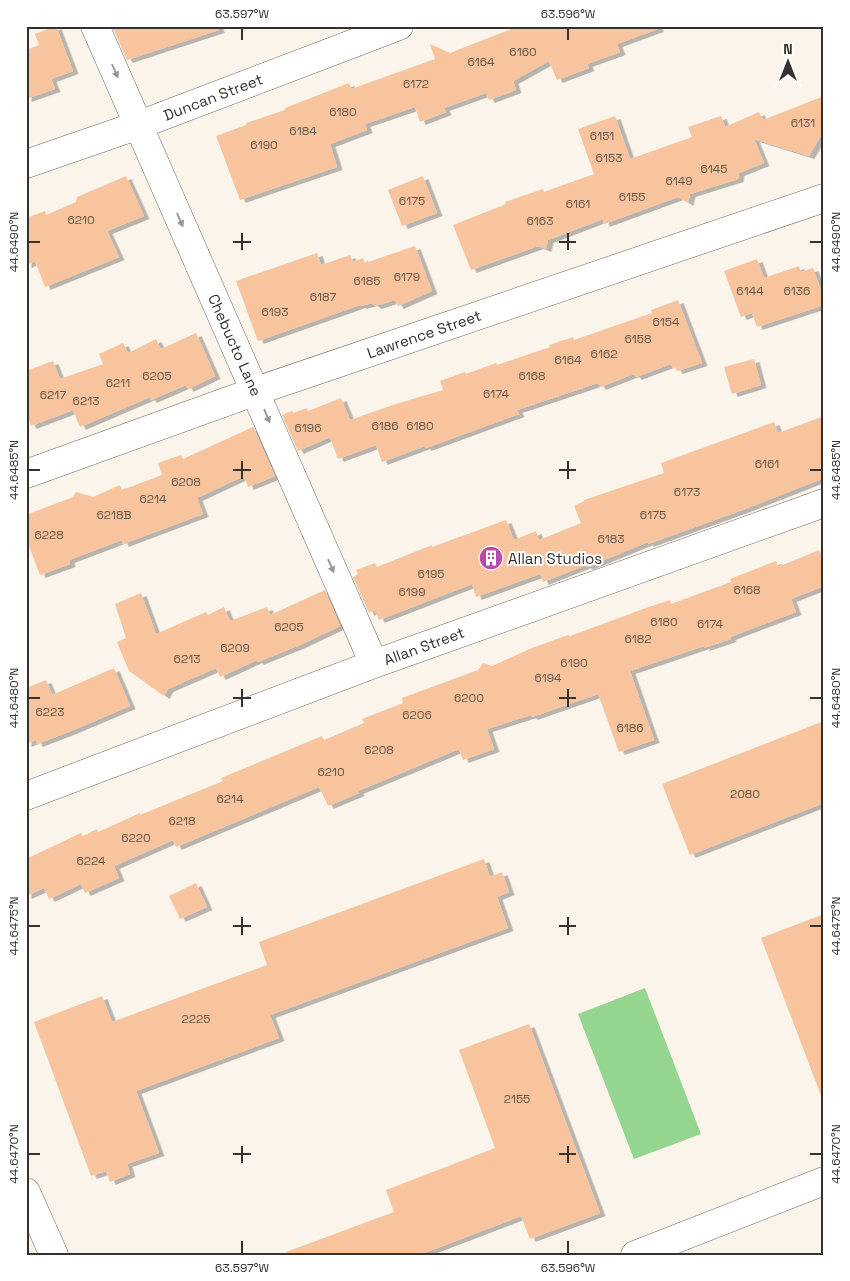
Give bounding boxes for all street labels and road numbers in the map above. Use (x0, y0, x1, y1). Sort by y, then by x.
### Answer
street label: Duncan Street (161, 69, 265, 125)
street label: Chebucto Lane (204, 291, 266, 399)
street label: Lawrence Street (364, 306, 484, 362)
street label: Allan Street (381, 623, 467, 669)

